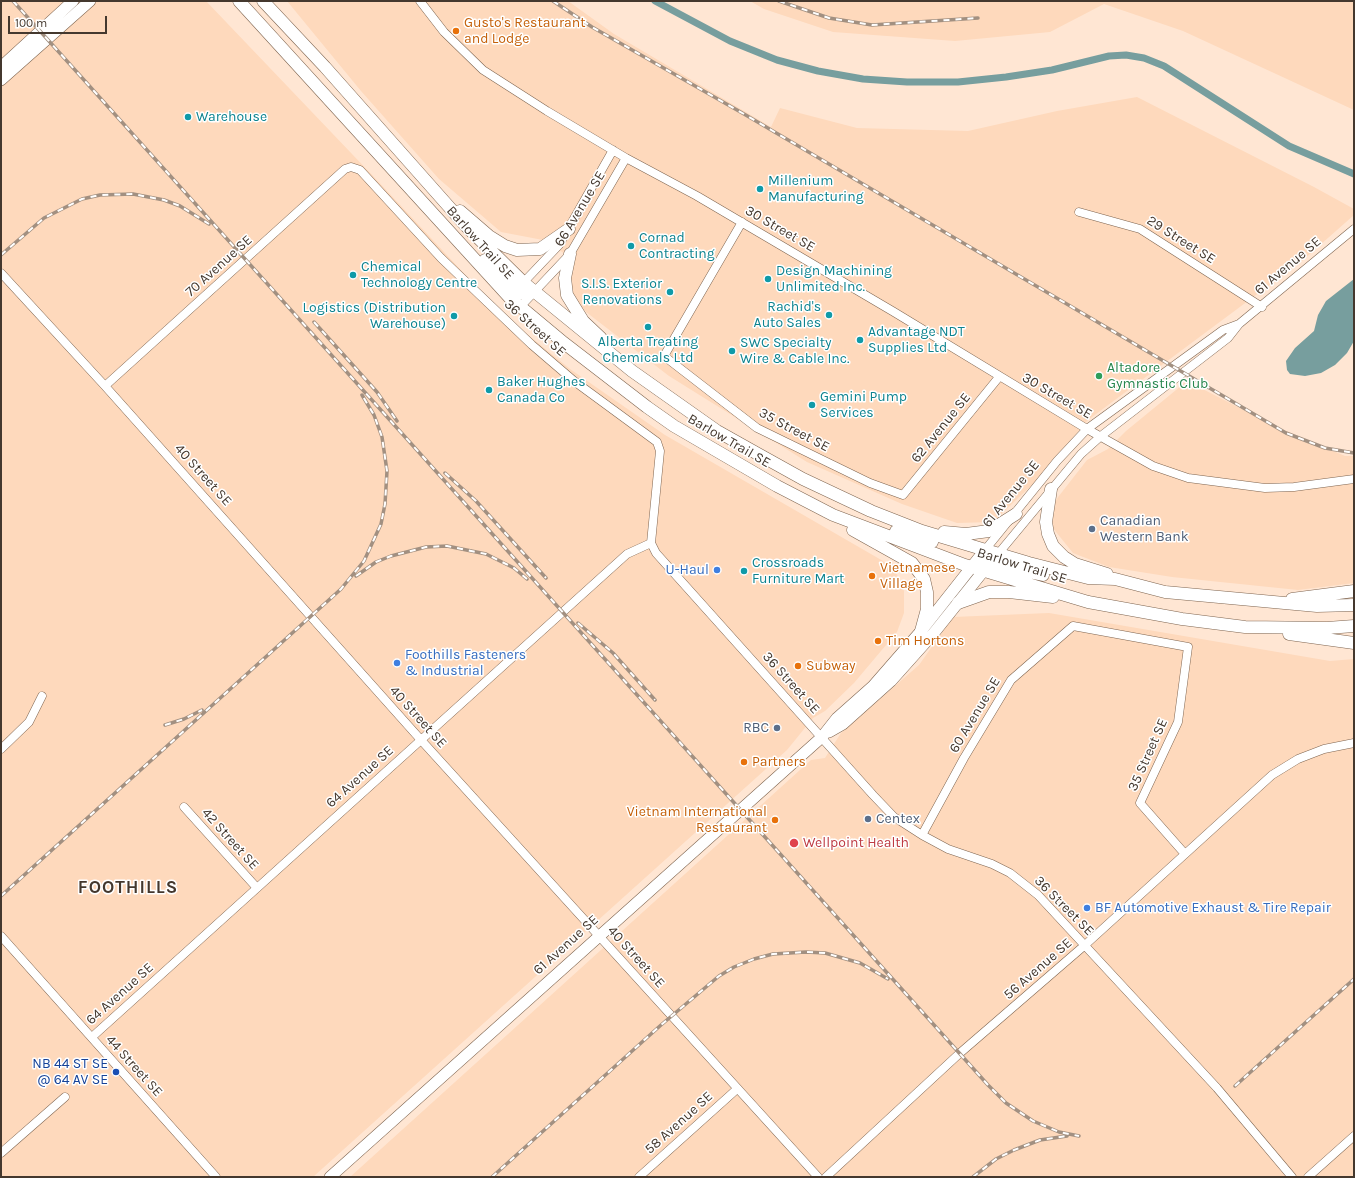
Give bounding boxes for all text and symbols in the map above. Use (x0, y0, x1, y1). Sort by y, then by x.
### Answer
scale bar (10, 8, 109, 34)
place label: Gusto's Restaurant and Lodge (464, 15, 585, 48)
text: 100 m (15, 16, 47, 30)
marker: Gusto's Restaurant and Lodge (451, 26, 461, 36)
place label: Warehouse (196, 109, 267, 125)
marker: Warehouse (183, 112, 193, 122)
street label: 66 Avenue SE (551, 168, 609, 250)
place label: Millenium Manufacturing (768, 173, 864, 206)
marker: Millenium Manufacturing (755, 184, 765, 194)
street label: 30 Street SE (742, 202, 818, 256)
street label: Barlow Trail SE (443, 203, 517, 283)
street label: 29 Street SE (1144, 212, 1218, 268)
place label: Cornad Contracting (639, 230, 715, 262)
street label: 70 Avenue SE (182, 232, 256, 300)
street label: 61 Avenue SE (1251, 233, 1325, 299)
marker: Cornad Contracting (626, 241, 636, 251)
place label: Chemical Technology Centre (361, 259, 477, 292)
place label: Design Machining Unlimited Inc. (776, 263, 892, 296)
marker: Chemical Technology Centre (348, 270, 358, 280)
marker: Design Machining Unlimited Inc. (763, 274, 773, 284)
place label: S.I.S. Exterior Renovations (581, 276, 662, 308)
marker: S.I.S. Exterior Renovations (665, 287, 675, 297)
street label: 36 Street SE (501, 296, 569, 360)
place label: Rachid's Auto Sales (754, 299, 821, 332)
place label: Logistics (Distribution Warehouse) (302, 300, 446, 332)
marker: Rachid's Auto Sales (824, 310, 834, 320)
marker: Logistics (Distribution Warehouse) (449, 311, 459, 321)
marker: Alberta Treating Chemicals Ltd (643, 322, 653, 332)
place label: Advantage NDT Supplies Ltd (868, 324, 965, 356)
place label: Alberta Treating Chemicals Ltd (598, 334, 698, 366)
place label: SWC Specialty Wire & Cable Inc. (740, 335, 850, 368)
marker: Advantage NDT Supplies Ltd (855, 335, 865, 345)
marker: SWC Specialty Wire & Cable Inc. (727, 346, 737, 356)
place label: Altadore Gymnastic Club (1107, 360, 1208, 392)
street label: 30 Street SE (1019, 369, 1095, 423)
marker: Altadore Gymnastic Club (1094, 371, 1104, 381)
place label: Baker Hughes Canada Co (497, 374, 586, 406)
marker: Baker Hughes Canada Co (484, 385, 494, 395)
place label: Gemini Pump Services (820, 389, 907, 422)
street label: 62 Avenue SE (908, 390, 974, 466)
marker: Gemini Pump Services (807, 400, 817, 410)
street label: 35 Street SE (756, 404, 832, 456)
street label: Barlow Trail SE (685, 410, 773, 472)
street label: 40 Street SE (171, 441, 235, 509)
street label: 61 Avenue SE (979, 457, 1043, 531)
place label: Canadian Western Bank (1100, 513, 1189, 546)
marker: Canadian Western Bank (1087, 524, 1097, 534)
street label: Barlow Trail SE (975, 544, 1069, 588)
place label: Crossroads Furniture Mart (752, 555, 844, 588)
place label: Vietnamese Village (880, 560, 955, 592)
place label: U-Haul (666, 562, 709, 578)
marker: U-Haul (712, 565, 722, 575)
marker: Crossroads Furniture Mart (739, 566, 749, 576)
marker: Vietnamese Village (867, 571, 877, 581)
place label: Tim Hortons (886, 633, 964, 649)
marker: Tim Hortons (873, 636, 883, 646)
place label: Foothills Fasteners & Industrial (405, 647, 526, 680)
street label: 36 Street SE (759, 649, 823, 717)
marker: Foothills Fasteners & Industrial (392, 658, 402, 668)
place label: Subway (806, 658, 856, 674)
marker: Subway (793, 661, 803, 671)
street label: 60 Avenue SE (946, 674, 1004, 756)
street label: 40 Street SE (386, 683, 450, 751)
street label: 35 Street SE (1125, 716, 1171, 794)
place label: RBC (743, 720, 769, 736)
marker: RBC (772, 723, 782, 733)
street label: 64 Avenue SE (323, 742, 397, 812)
place label: Partners (752, 754, 806, 770)
marker: Partners (739, 757, 749, 767)
place label: Vietnam International Restaurant (627, 804, 767, 836)
street label: 42 Street SE (198, 805, 262, 873)
place label: Centex (876, 811, 920, 827)
marker: Centex (863, 814, 873, 824)
marker: Vietnam International Restaurant (770, 815, 780, 825)
place label: Wellpoint Health (803, 835, 909, 851)
marker: Wellpoint Health (788, 837, 800, 849)
street label: 36 Street SE (1031, 873, 1097, 939)
district label: FOOTHILLS (78, 877, 178, 899)
place label: BF Automotive Exhaust & Tire Repair (1095, 900, 1331, 916)
marker: BF Automotive Exhaust & Tire Repair (1082, 903, 1092, 913)
street label: 61 Avenue SE (530, 911, 602, 979)
street label: 40 Street SE (604, 923, 668, 991)
street label: 56 Avenue SE (1000, 935, 1076, 1003)
street label: 64 Avenue SE (83, 959, 157, 1029)
street label: 44 Street SE (102, 1032, 166, 1100)
place label: NB 44 ST SE @ 64 AV SE (32, 1056, 108, 1088)
marker: NB 44 ST SE @ 64 AV SE (111, 1067, 121, 1077)
street label: 58 Avenue SE (642, 1088, 716, 1158)

